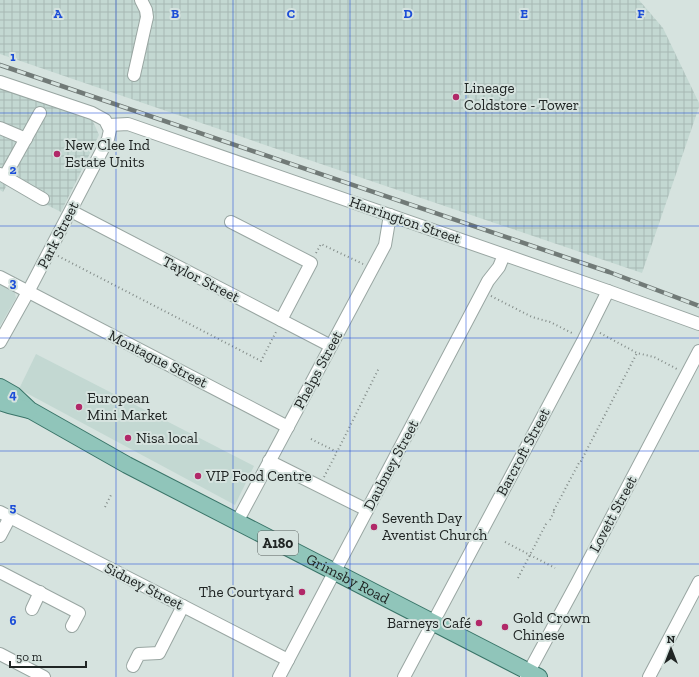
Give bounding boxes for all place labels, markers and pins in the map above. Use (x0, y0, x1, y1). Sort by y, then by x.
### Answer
place label: Lineage Coldstore - Tower (464, 79, 579, 114)
marker: Lineage Coldstore - Tower (451, 92, 461, 102)
place label: New Clee Ind Estate Units (65, 136, 151, 171)
marker: New Clee Ind Estate Units (52, 149, 62, 159)
place label: European Mini Market (87, 389, 168, 424)
marker: European Mini Market (74, 402, 84, 412)
place label: Nisa local (136, 429, 198, 447)
marker: Nisa local (123, 433, 133, 443)
place label: VIP Food Centre (205, 467, 312, 485)
marker: VIP Food Centre (193, 471, 203, 481)
place label: Seventh Day Aventist Church (382, 509, 488, 544)
marker: Seventh Day Aventist Church (369, 522, 379, 532)
place label: The Courtyard (199, 583, 295, 601)
marker: The Courtyard (297, 587, 307, 597)
place label: Gold Crown Chinese (513, 609, 591, 644)
place label: Barneys Café (387, 614, 471, 632)
marker: Barneys Café (474, 618, 484, 628)
marker: Gold Crown Chinese (500, 622, 510, 632)

